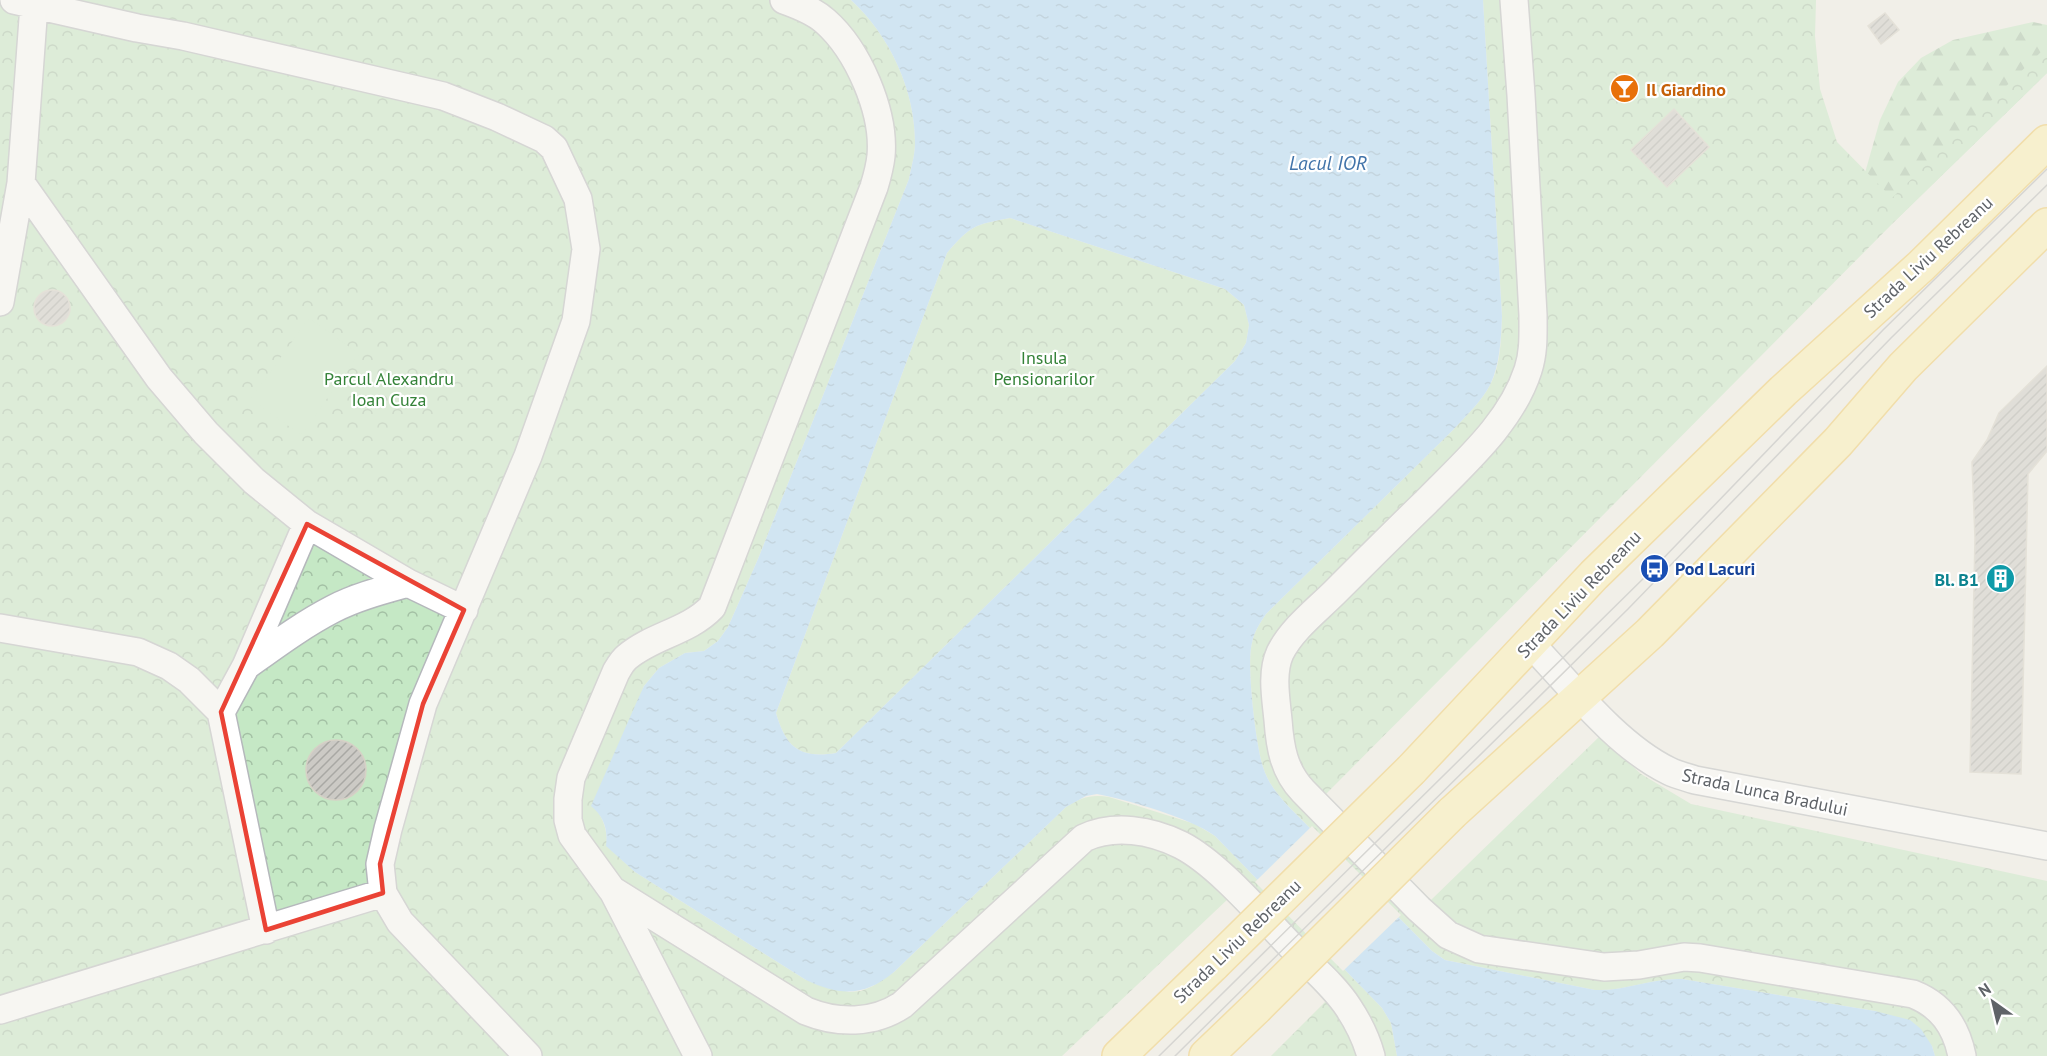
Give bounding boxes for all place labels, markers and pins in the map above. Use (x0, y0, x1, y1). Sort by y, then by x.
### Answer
bar icon: Il Giardino (1609, 73, 1641, 105)
place label: Il Giardino (1646, 78, 1726, 101)
bus stop icon: Pod Lacuri (1638, 552, 1670, 584)
place label: Pod Lacuri (1675, 557, 1755, 580)
building icon: Bl. B1 (1984, 563, 2016, 595)
place label: Bl. B1 (1934, 568, 1979, 591)

